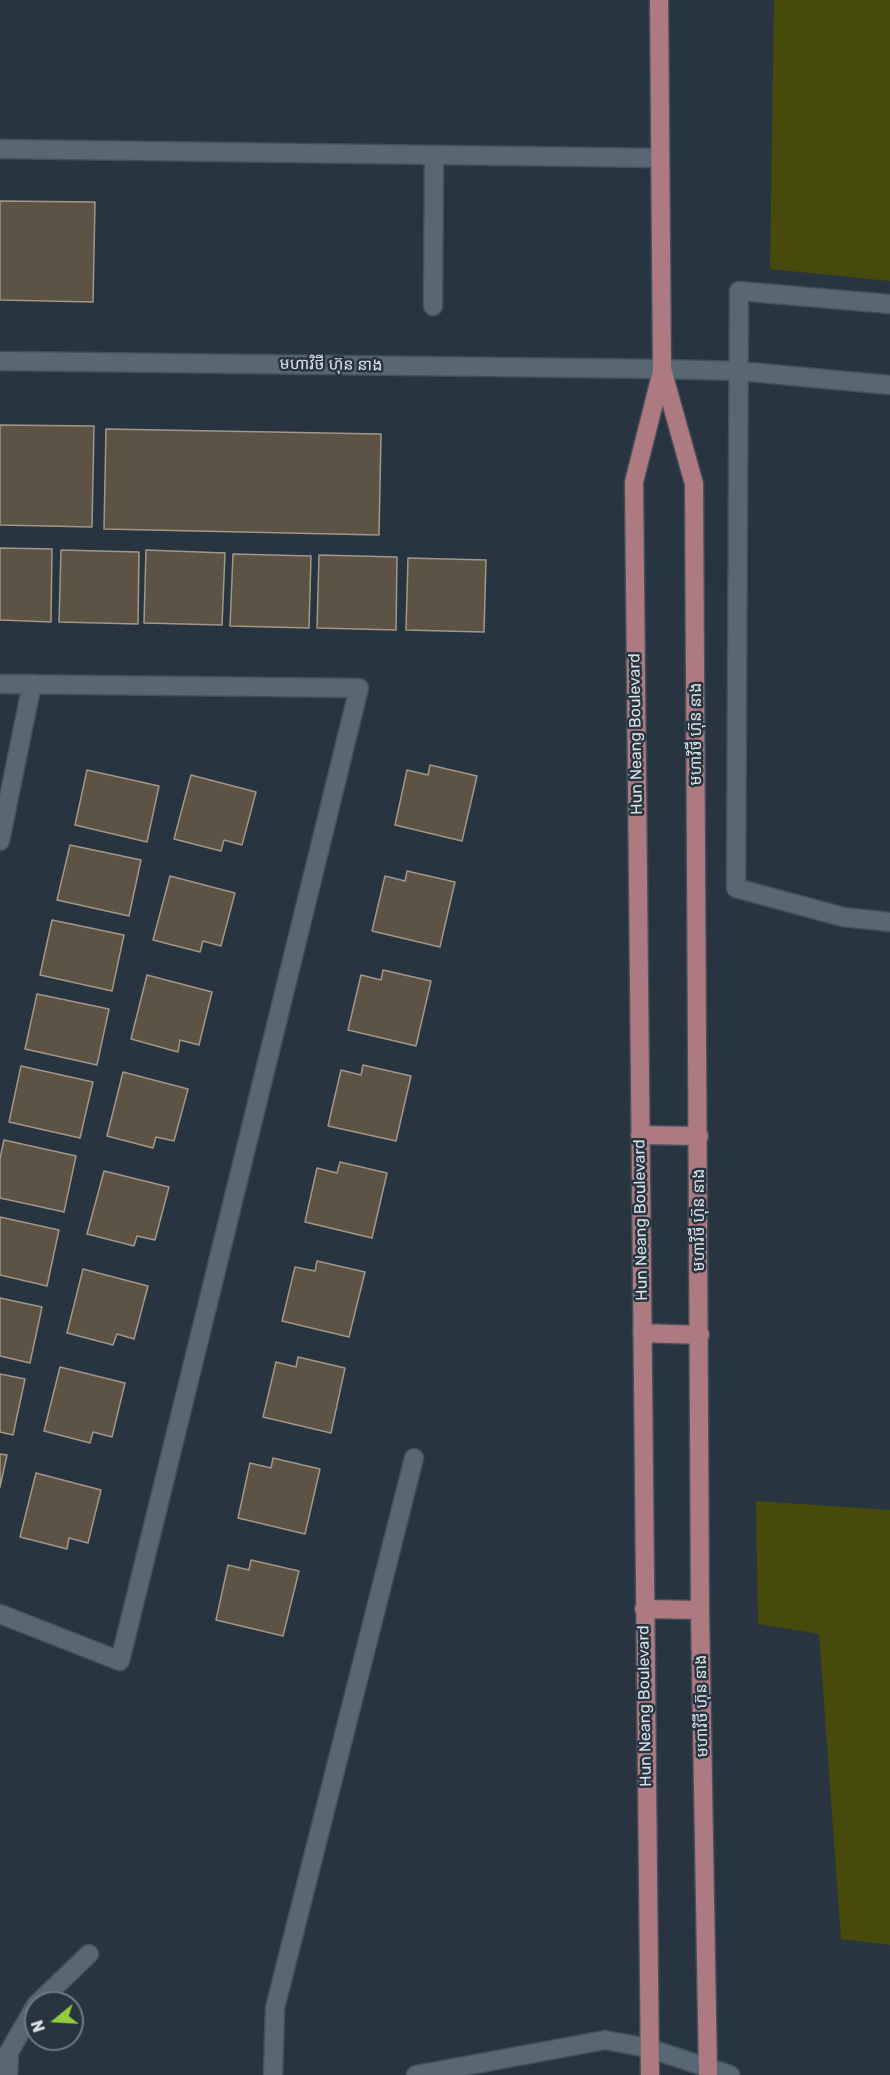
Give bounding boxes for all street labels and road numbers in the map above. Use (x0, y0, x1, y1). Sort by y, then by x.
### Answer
street label: មហាវិថី ហ៊ុន នាង (279, 355, 383, 375)
street label: Hun Neang Boulevard (625, 653, 647, 815)
street label: មហាវិថី ហ៊ុន នាង (686, 683, 706, 785)
street label: Hun Neang Boulevard (630, 1139, 652, 1301)
street label: មហាវិថី ហ៊ុន នាង (689, 1169, 709, 1271)
street label: Hun Neang Boulevard (634, 1625, 656, 1787)
street label: មហាវិថី ហ៊ុន នាង (692, 1654, 712, 1758)

